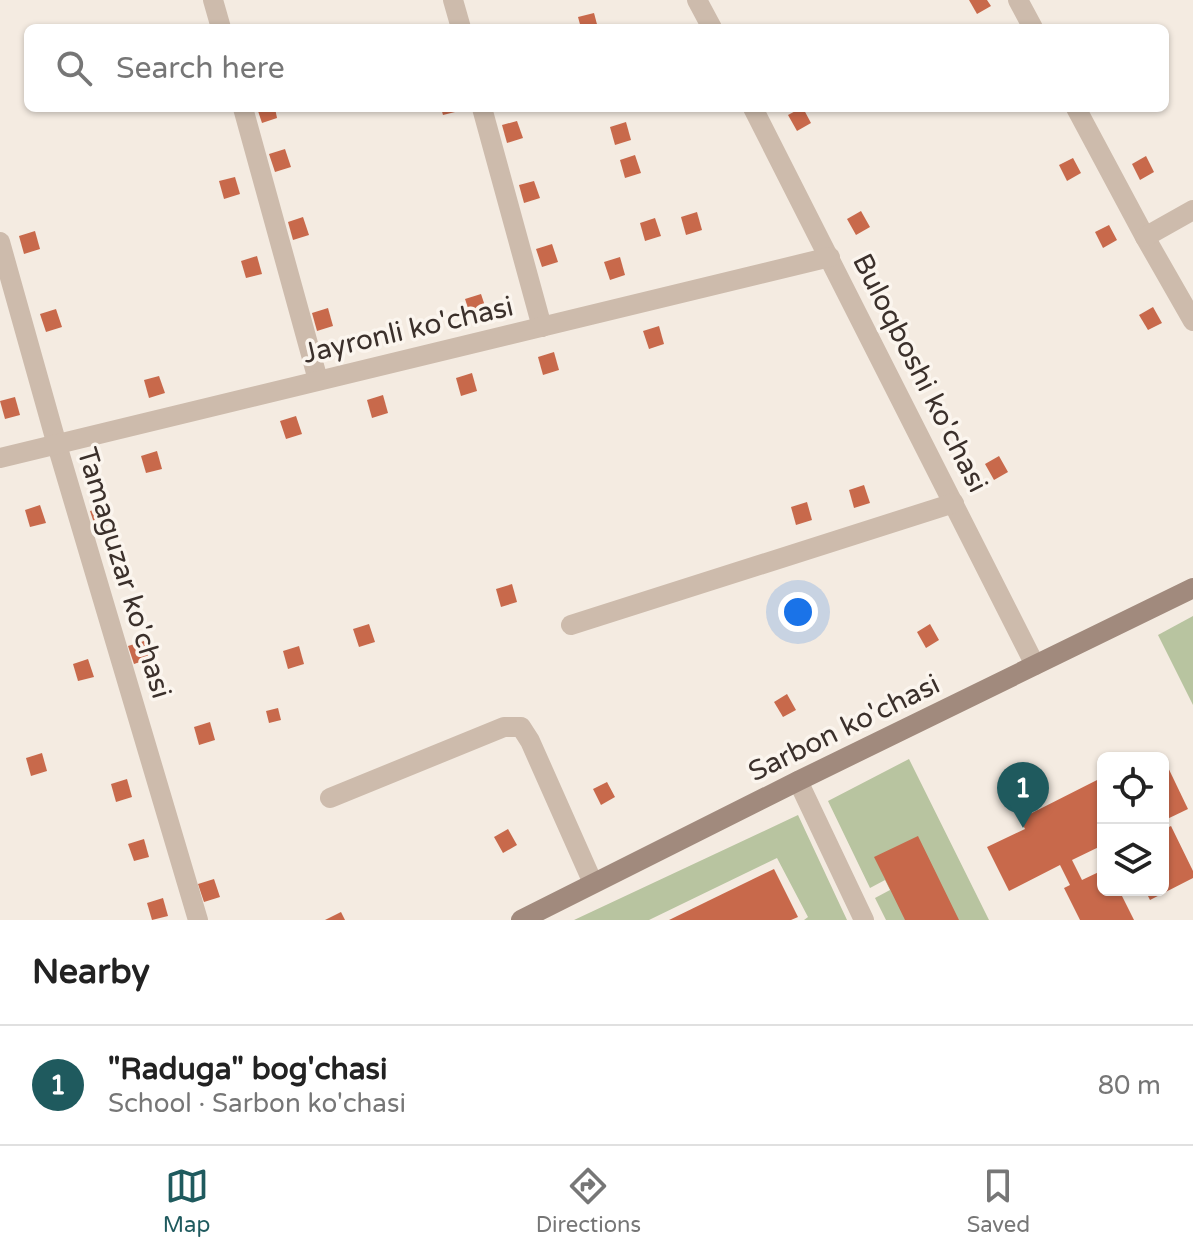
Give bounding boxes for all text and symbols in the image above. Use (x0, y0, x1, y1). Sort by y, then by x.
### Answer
search box (24, 24, 1169, 112)
icon: search (52, 46, 96, 90)
text: Search here (116, 50, 285, 87)
street label: Buloqboshi ko'chasi (845, 248, 995, 498)
street label: Jayronli ko'chasi (299, 289, 517, 371)
street label: Tamaguzar ko'chasi (70, 444, 178, 702)
your location (778, 592, 818, 632)
street label: Sarbon ko'chasi (743, 667, 945, 789)
map controls (1097, 752, 1169, 896)
button: locate (1097, 752, 1169, 824)
pin: 1 (997, 762, 1049, 828)
button: layers (1097, 824, 1169, 896)
text: Nearby (32, 952, 150, 993)
text: "Raduga" bog'chasi (108, 1051, 387, 1088)
text: 1 (50, 1070, 66, 1101)
text: 80 m (1098, 1070, 1161, 1101)
text: School · Sarbon ko'chasi (108, 1088, 406, 1119)
tab: Map (163, 1164, 210, 1238)
tab: Directions (536, 1164, 641, 1238)
tab: Saved (967, 1164, 1030, 1238)

